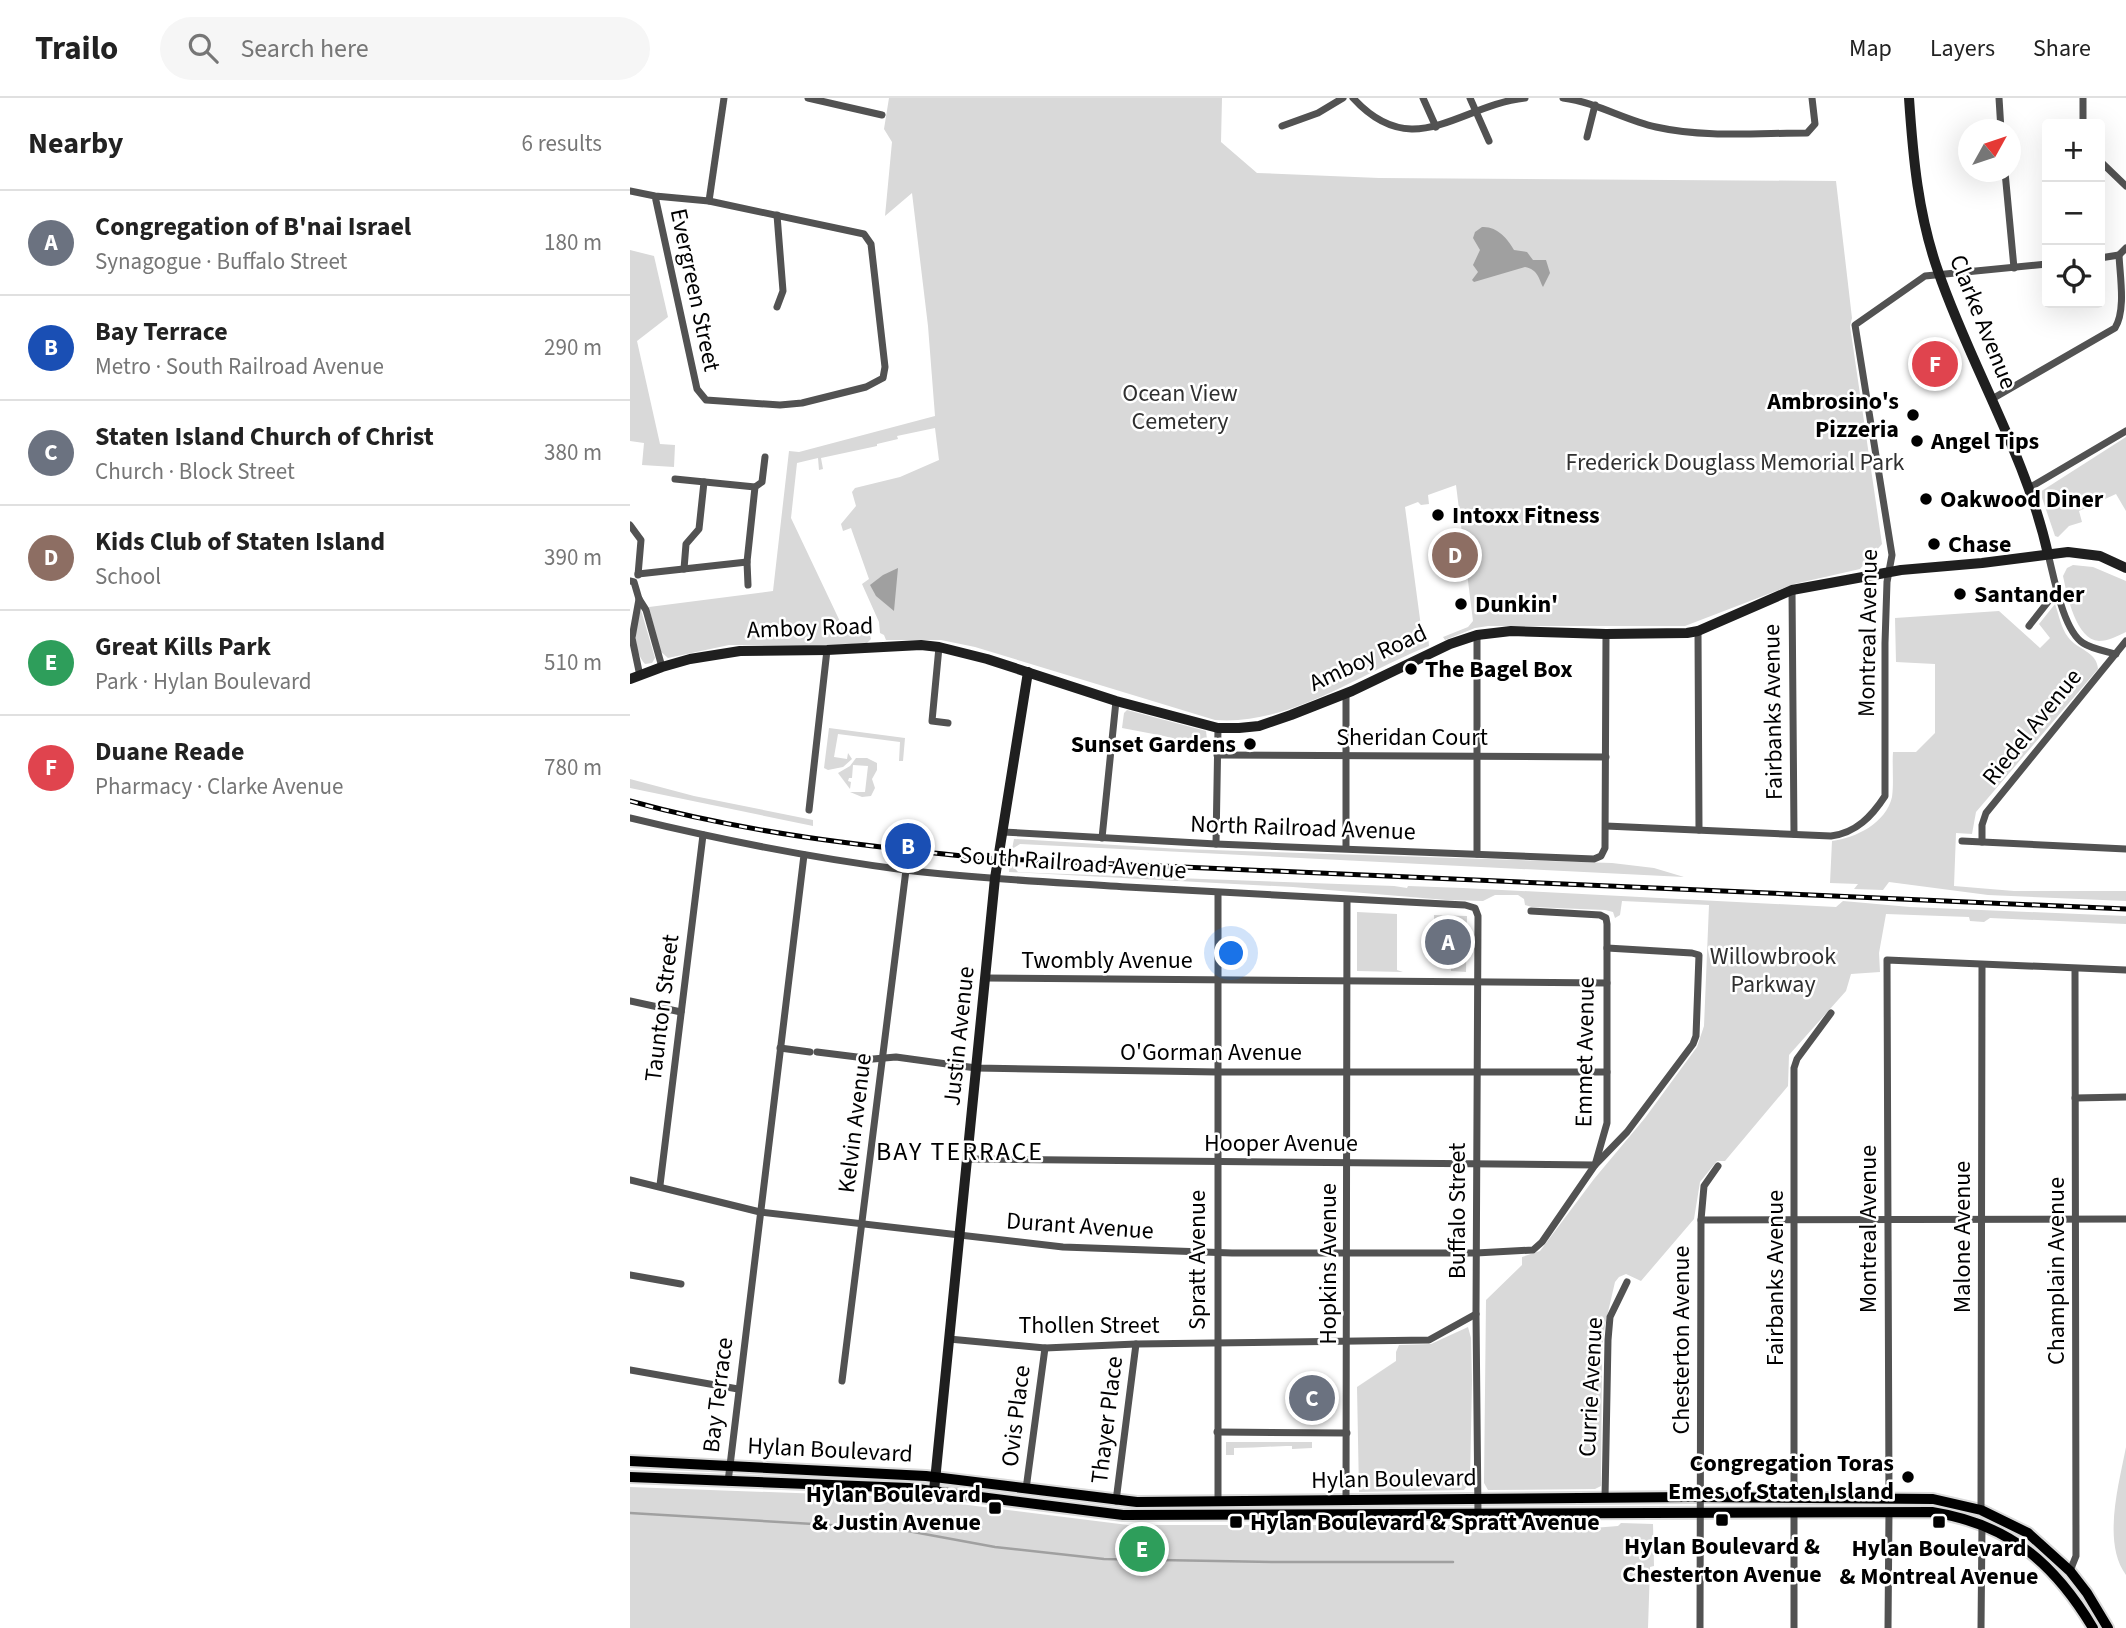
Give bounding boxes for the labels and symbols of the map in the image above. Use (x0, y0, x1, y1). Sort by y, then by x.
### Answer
north arrow (1958, 119, 2021, 182)
street label: Evergreen Street (661, 205, 729, 375)
street label: Clarke Avenue (1940, 249, 2026, 395)
pin: F (1912, 338, 1958, 390)
park label: Ocean View Cemetery (1122, 376, 1238, 439)
place label: Ambrosino's Pizzeria (1766, 384, 1899, 447)
marker: Ambrosino's Pizzeria (1905, 407, 1921, 423)
place label: Angel Tips (1930, 424, 2039, 459)
marker: Angel Tips (1909, 433, 1925, 449)
park label: Frederick Douglass Memorial Park (1566, 445, 1905, 480)
place label: Oakwood Diner (1940, 482, 2104, 517)
marker: Oakwood Diner (1918, 491, 1934, 507)
place label: Intoxx Fitness (1452, 498, 1600, 533)
marker: Intoxx Fitness (1430, 507, 1446, 523)
place label: Chase (1948, 527, 2011, 562)
pin: D (1432, 529, 1478, 581)
marker: Chase (1926, 536, 1942, 552)
street label: Montreal Avenue (1849, 549, 1887, 717)
place label: Santander (1974, 577, 2085, 612)
marker: Santander (1952, 586, 1968, 602)
place label: Dunkin' (1475, 587, 1558, 622)
marker: Dunkin' (1453, 596, 1469, 612)
street label: Amboy Road (746, 608, 874, 648)
street label: Amboy Road (1303, 615, 1433, 701)
street label: Fairbanks Avenue (1754, 624, 1792, 800)
place label: The Bagel Box (1425, 652, 1572, 687)
marker: The Bagel Box (1403, 661, 1419, 677)
street label: Riedel Avenue (1974, 661, 2090, 793)
street label: Sheridan Court (1336, 720, 1488, 755)
place label: Sunset Gardens (1071, 727, 1236, 762)
marker: Sunset Gardens (1242, 736, 1258, 752)
street label: North Railroad Avenue (1190, 807, 1416, 849)
pin: B (885, 820, 931, 872)
street label: South Railroad Avenue (958, 838, 1188, 888)
pin: A (1425, 916, 1471, 968)
street label: Taunton Street (636, 932, 688, 1084)
your location (1214, 936, 1248, 970)
park label: Willowbrook Parkway (1710, 939, 1836, 1002)
street label: Twombly Avenue (1021, 943, 1193, 978)
street label: Justin Avenue (934, 965, 984, 1107)
street label: Emmet Avenue (1566, 976, 1604, 1128)
street label: O'Gorman Avenue (1120, 1035, 1302, 1070)
street label: Kelvin Avenue (829, 1051, 881, 1195)
street label: Hooper Avenue (1204, 1126, 1358, 1161)
district label: BAY TERRACE (876, 1133, 1044, 1170)
street label: Buffalo Street (1440, 1143, 1475, 1279)
street label: Montreal Avenue (1851, 1145, 1886, 1313)
street label: Malone Avenue (1945, 1161, 1980, 1313)
street label: Champlain Avenue (2039, 1177, 2074, 1365)
street label: Hopkins Avenue (1311, 1183, 1346, 1345)
street label: Spratt Avenue (1180, 1190, 1215, 1330)
street label: Fairbanks Avenue (1758, 1190, 1793, 1366)
street label: Durant Avenue (1005, 1203, 1155, 1249)
street label: Chesterton Avenue (1664, 1246, 1699, 1434)
street label: Thollen Street (1018, 1308, 1160, 1343)
street label: Currie Avenue (1570, 1316, 1612, 1458)
street label: Bay Terrace (694, 1335, 742, 1455)
street label: Thayer Place (1082, 1354, 1132, 1486)
street label: Ovis Place (992, 1363, 1040, 1469)
pin: C (1289, 1372, 1335, 1424)
street label: Hylan Boulevard (746, 1428, 914, 1472)
place label: Congregation Toras Emes of Staten Island (1668, 1446, 1894, 1509)
street label: Hylan Boulevard (1311, 1460, 1477, 1498)
marker: Congregation Toras Emes of Staten Island (1900, 1469, 1916, 1485)
place label: Hylan Boulevard & Justin Avenue (806, 1477, 981, 1540)
marker: Hylan Boulevard & Justin Avenue (987, 1500, 1003, 1516)
place label: Hylan Boulevard & Spratt Avenue (1250, 1505, 1600, 1540)
marker: Hylan Boulevard & Chesterton Avenue (1714, 1512, 1730, 1528)
marker: Hylan Boulevard & Spratt Avenue (1228, 1514, 1244, 1530)
marker: Hylan Boulevard & Montreal Avenue (1931, 1514, 1947, 1530)
pin: E (1119, 1523, 1165, 1575)
place label: Hylan Boulevard & Chesterton Avenue (1622, 1529, 1822, 1592)
place label: Hylan Boulevard & Montreal Avenue (1839, 1531, 2039, 1594)

